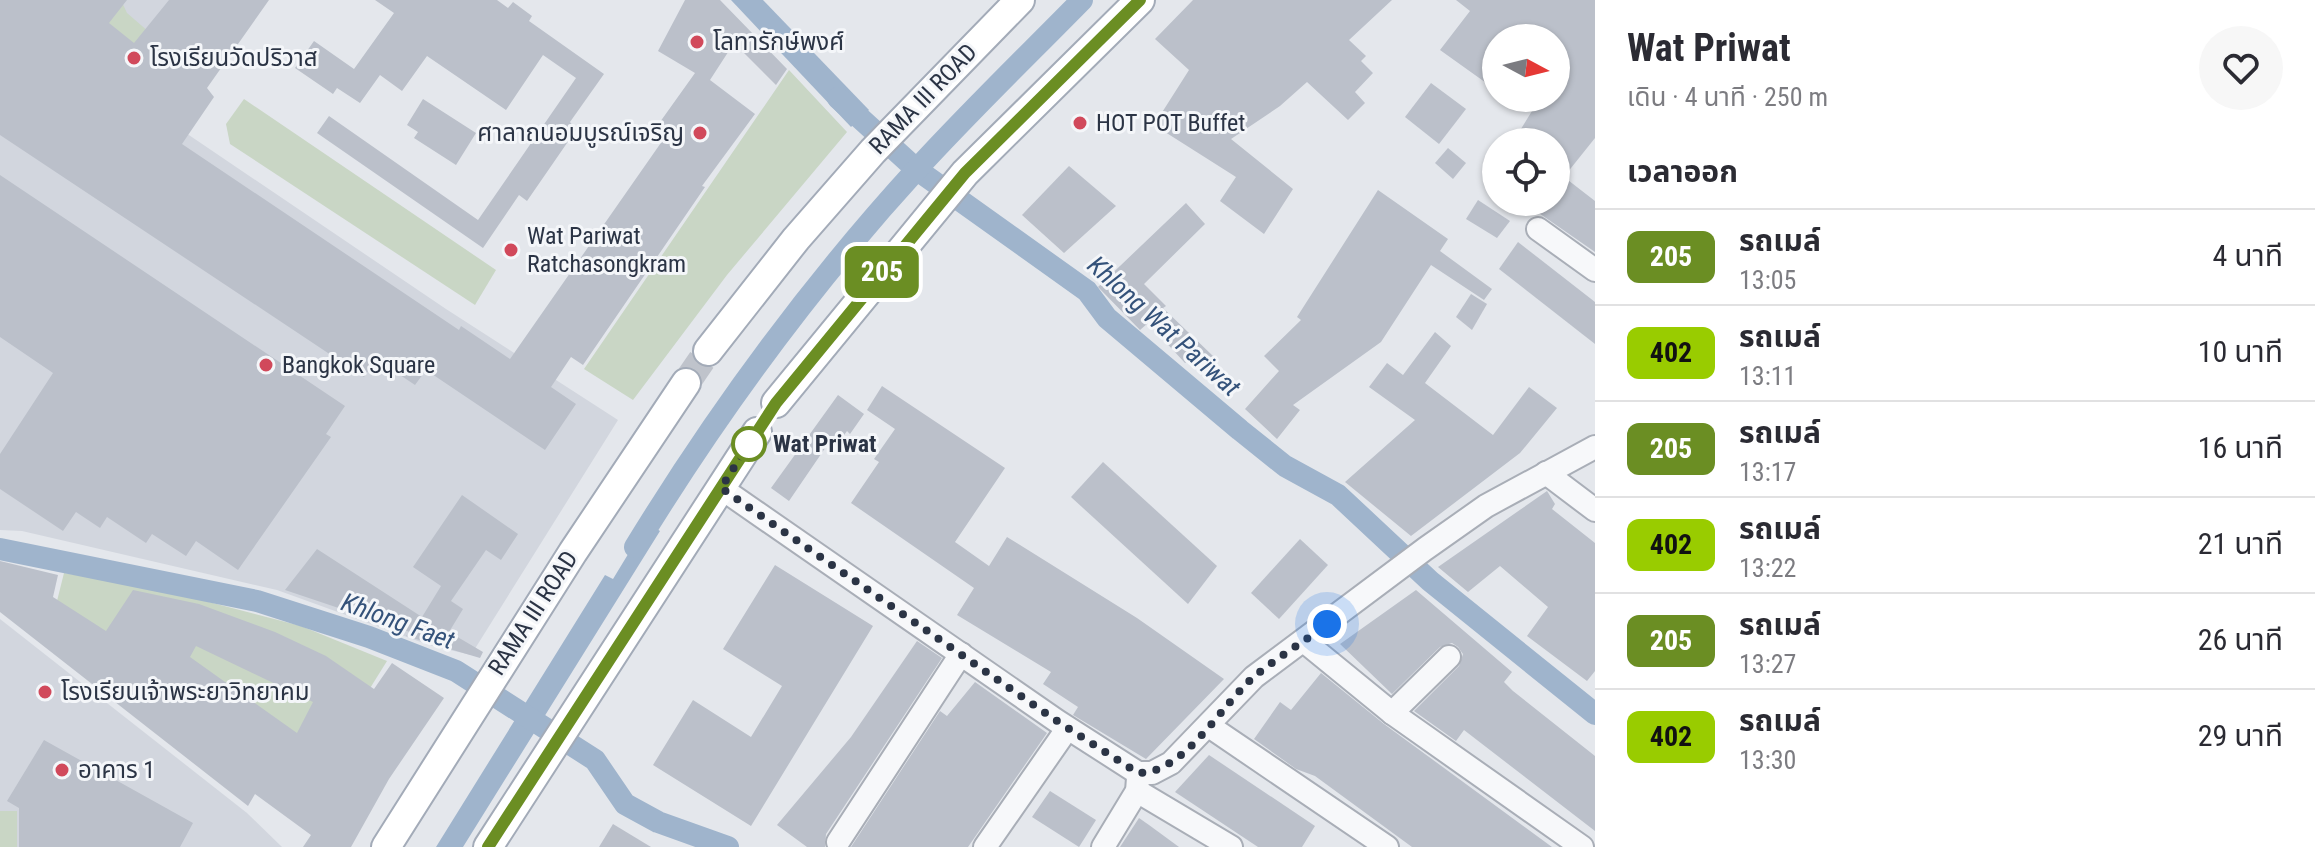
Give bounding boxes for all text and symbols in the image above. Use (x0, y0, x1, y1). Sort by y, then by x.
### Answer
north arrow (1482, 24, 1570, 112)
map controls (1482, 24, 1570, 216)
text: Wat Priwat (1627, 26, 1791, 70)
button: heart (2199, 26, 2283, 110)
place label: โลทารักษ์พงศ์ (713, 28, 844, 56)
marker: โลทารักษ์พงศ์ (688, 33, 706, 51)
street label: RAMA III ROAD (864, 38, 982, 160)
place label: โรงเรียนวัดปริวาส (150, 44, 317, 72)
marker: โรงเรียนวัดปริวาส (125, 49, 143, 67)
text: เดิน · 4 นาที · 250 m (1627, 82, 1828, 112)
place label: HOT POT Buffet (1096, 109, 1245, 137)
marker: HOT POT Buffet (1071, 114, 1089, 132)
place label: ศาลาถนอมบูรณ์เจริญ (477, 119, 684, 148)
marker: ศาลาถนอมบูรณ์เจริญ (691, 124, 709, 142)
button: locate (1482, 128, 1570, 216)
text: เวลาออก (1627, 154, 1738, 189)
place label: Wat Pariwat Ratchasongkram (527, 222, 686, 278)
text: รถเมล์ (1739, 223, 1821, 258)
text: 4 นาที (2212, 238, 2283, 273)
text: 205 (1650, 240, 1692, 273)
marker: Wat Pariwat Ratchasongkram (502, 241, 520, 259)
line badge: 205 (836, 246, 928, 298)
water label: Khlong Wat Pariwat (1082, 250, 1247, 403)
text: 205 (861, 255, 903, 288)
text: 13:05 (1739, 265, 1796, 295)
text: รถเมล์ (1739, 319, 1821, 354)
text: 10 นาที (2198, 334, 2283, 369)
text: 402 (1650, 336, 1692, 369)
place label: Bangkok Square (282, 351, 435, 379)
marker: Bangkok Square (257, 356, 275, 374)
text: 13:11 (1739, 361, 1796, 391)
text: รถเมล์ (1739, 415, 1821, 450)
marker: Wat Priwat (732, 427, 766, 461)
place label: Wat Priwat (773, 430, 876, 458)
text: 16 นาที (2198, 430, 2283, 465)
text: 205 (1650, 432, 1692, 465)
text: 13:17 (1739, 457, 1796, 487)
text: รถเมล์ (1739, 511, 1821, 546)
text: 21 นาที (2198, 526, 2283, 561)
text: 402 (1650, 528, 1692, 561)
street label: RAMA III ROAD (483, 546, 583, 680)
text: 13:22 (1739, 553, 1796, 583)
water label: Khlong Faet (337, 587, 459, 655)
your location (1307, 604, 1347, 644)
text: รถเมล์ (1739, 607, 1821, 642)
text: 26 นาที (2198, 622, 2283, 657)
text: 205 (1650, 624, 1692, 657)
text: 13:27 (1739, 649, 1796, 679)
place label: โรงเรียนเจ้าพระยาวิทยาคม (61, 678, 310, 706)
marker: โรงเรียนเจ้าพระยาวิทยาคม (36, 683, 54, 701)
text: รถเมล์ (1739, 703, 1821, 738)
text: 29 นาที (2198, 718, 2283, 753)
text: 402 (1650, 720, 1692, 753)
text: 13:30 (1739, 745, 1796, 775)
place label: อาคาร 1 (78, 756, 155, 784)
marker: อาคาร 1 (53, 761, 71, 779)

